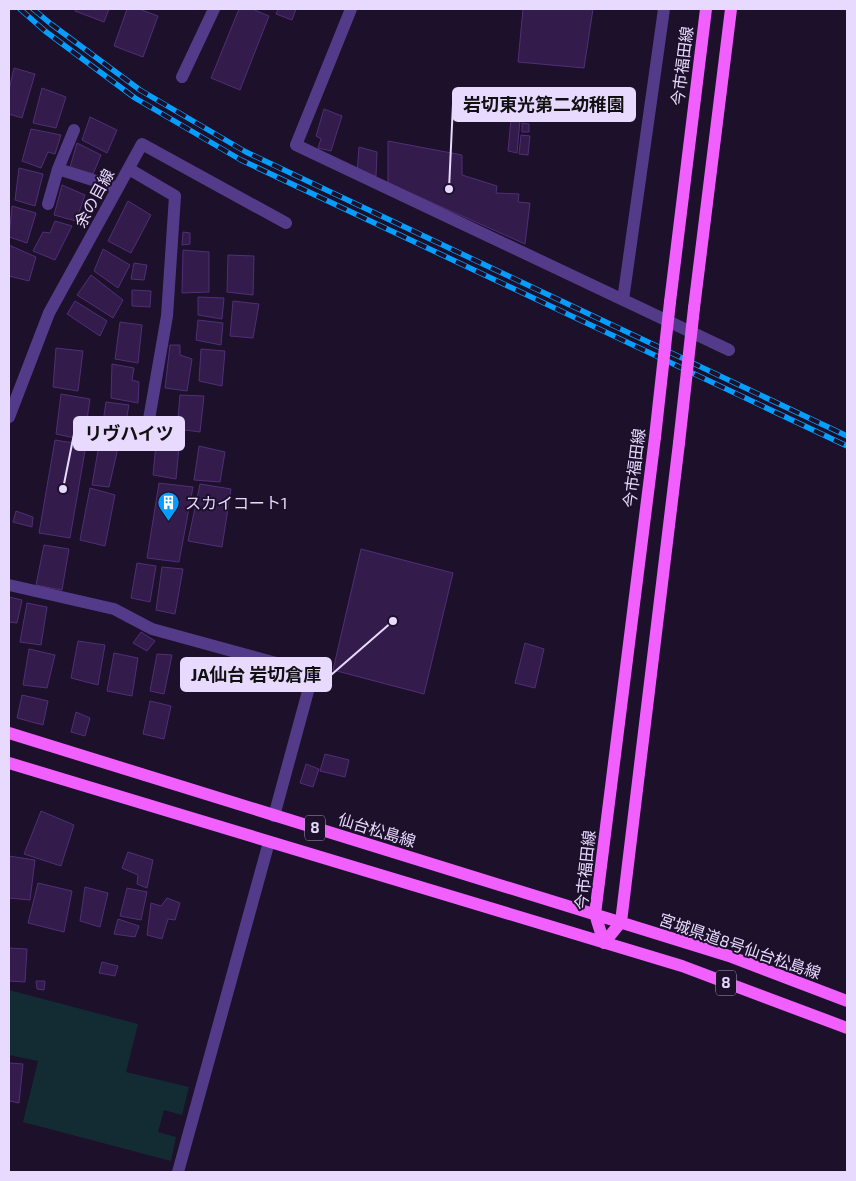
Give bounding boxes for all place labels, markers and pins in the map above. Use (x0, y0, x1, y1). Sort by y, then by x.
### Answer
callout: 岩切東光第二幼稚園 (453, 88, 635, 121)
callout: リヴハイツ (74, 417, 184, 450)
building icon: スカイコート1 (157, 491, 181, 522)
place label: スカイコート1 (185, 493, 287, 512)
callout: JA仙台 岩切倉庫 (181, 658, 331, 691)

